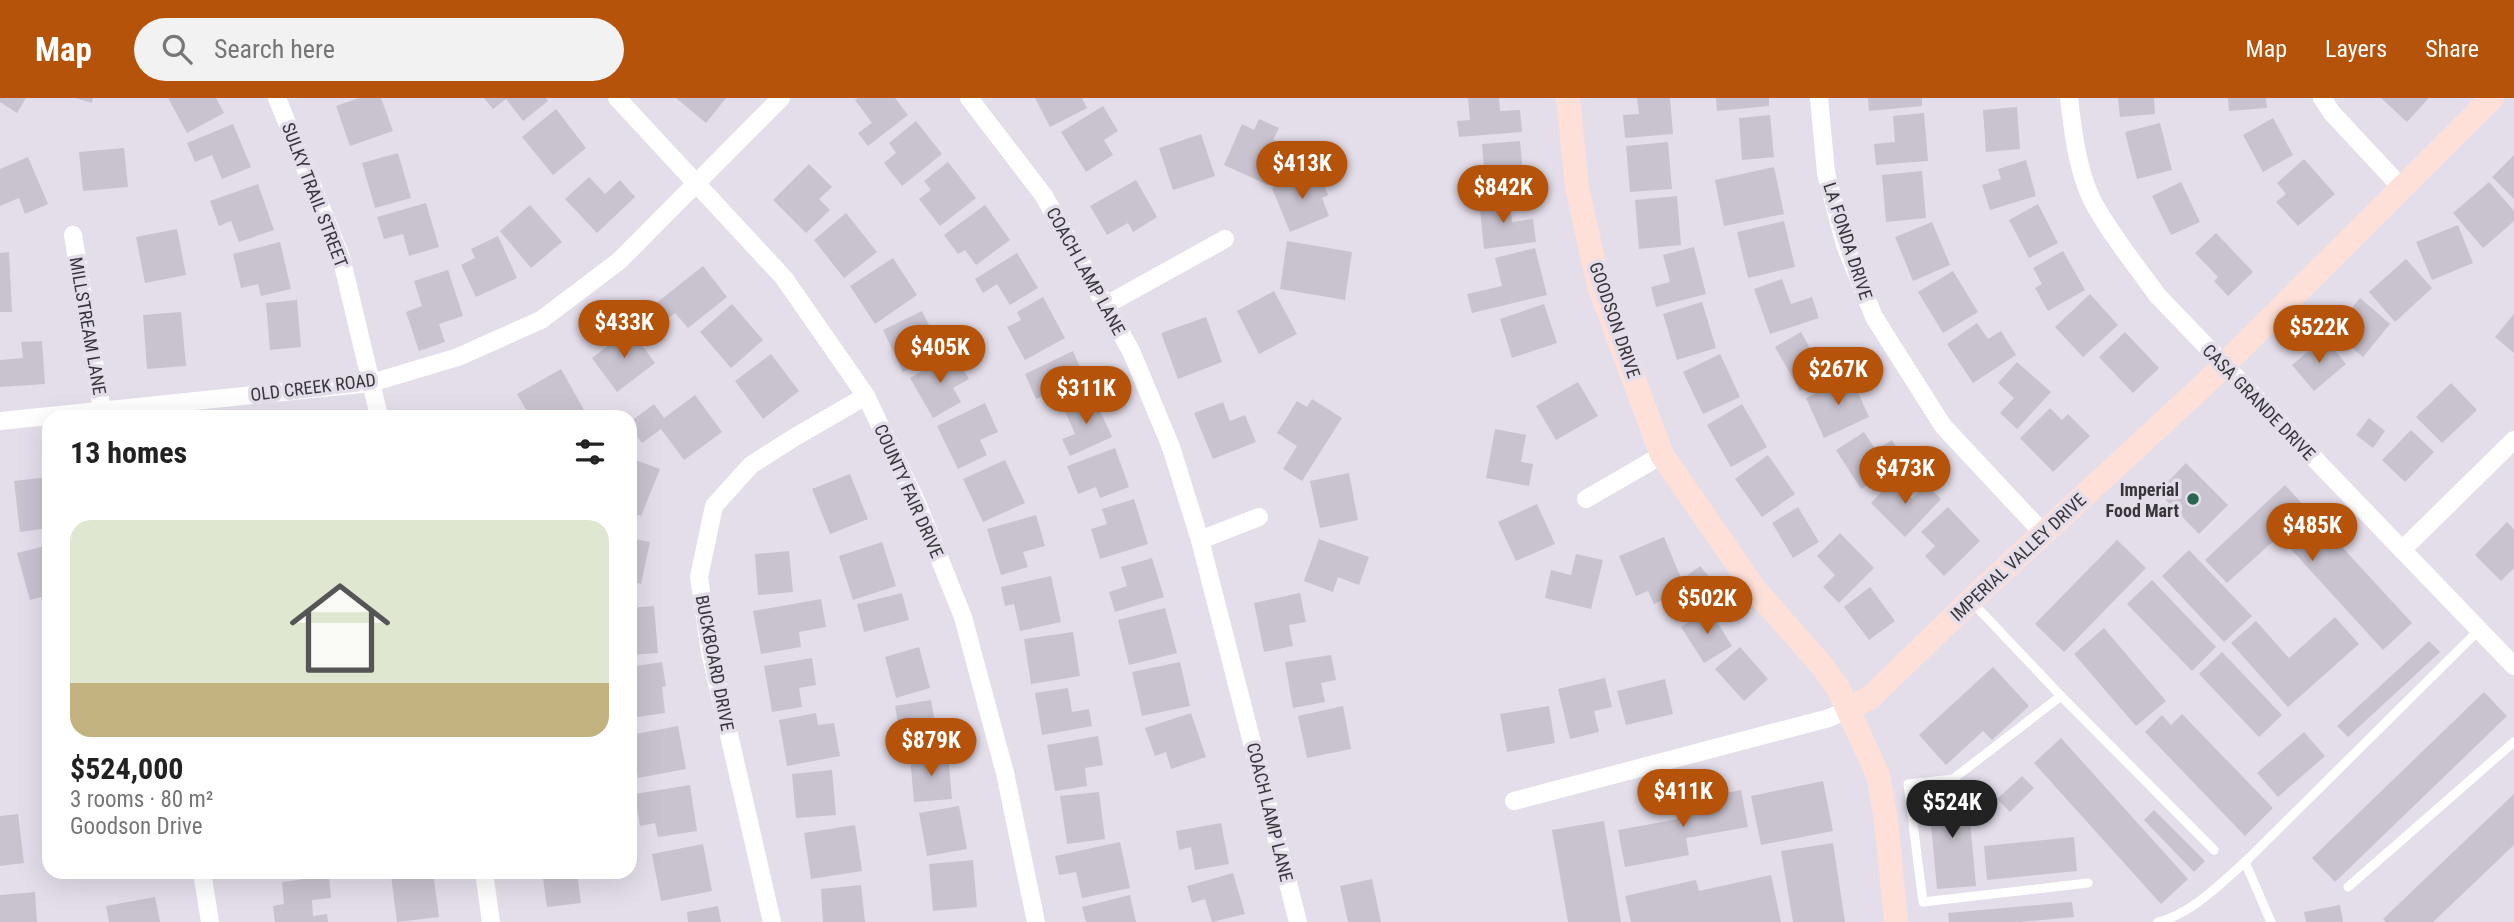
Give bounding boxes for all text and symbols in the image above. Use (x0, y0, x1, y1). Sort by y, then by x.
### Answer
search box (134, 18, 624, 81)
text: Map (35, 30, 92, 69)
icon: search (158, 30, 196, 68)
text: Search here (214, 34, 335, 64)
text: Map (2246, 35, 2287, 63)
text: Layers (2325, 35, 2387, 63)
text: Share (2425, 35, 2479, 63)
street label: SULKY TRAIL STREET (278, 120, 352, 270)
pin: $413K (1253, 141, 1351, 201)
text: $413K (1272, 150, 1332, 177)
pin: $842K (1454, 166, 1552, 225)
text: $842K (1473, 174, 1533, 201)
street label: LA FONDA DRIVE (1819, 180, 1877, 302)
street label: COACH LAMP LANE (1042, 204, 1130, 339)
street label: MILLSTREAM LANE (66, 255, 110, 397)
street label: GOODSON DRIVE (1585, 259, 1645, 381)
pin: $433K (575, 300, 673, 360)
pin: $522K (2270, 306, 2368, 365)
text: $433K (594, 309, 654, 336)
text: $522K (2289, 314, 2349, 341)
pin: $405K (891, 326, 989, 385)
text: $405K (910, 334, 970, 361)
street label: CASA GRANDE DRIVE (2198, 340, 2320, 464)
pin: $267K (1789, 348, 1887, 407)
text: $267K (1808, 356, 1868, 383)
pin: $311K (1037, 366, 1135, 426)
street label: OLD CREEK ROAD (249, 369, 377, 405)
text: $311K (1056, 375, 1116, 402)
street label: COUNTY FAIR DRIVE (870, 421, 948, 561)
icon: filters (571, 433, 609, 471)
text: 13 homes (70, 435, 187, 470)
pin: $473K (1856, 446, 1954, 506)
text: $473K (1875, 455, 1935, 482)
place label: Imperial Food Mart (2106, 479, 2179, 521)
street label: IMPERIAL VALLEY DRIVE (1946, 489, 2090, 625)
marker: Imperial Food Mart (2185, 491, 2201, 507)
pin: $485K (2263, 504, 2361, 563)
text: $485K (2282, 512, 2342, 539)
icon: home (277, 565, 403, 691)
pin: $502K (1658, 576, 1756, 636)
text: $502K (1677, 585, 1737, 612)
street label: BUCKBOARD DRIVE (692, 593, 738, 733)
pin: $879K (882, 718, 980, 778)
text: $879K (901, 727, 961, 754)
street label: COACH LAMP LANE (1243, 740, 1297, 884)
text: $524,000 (70, 751, 183, 786)
pin: $411K (1634, 770, 1732, 829)
text: $411K (1653, 778, 1713, 805)
pin: $524K (1903, 780, 2001, 840)
text: 3 rooms · 80 m² (70, 786, 213, 813)
text: $524K (1922, 789, 1982, 816)
text: Goodson Drive (70, 813, 202, 840)

